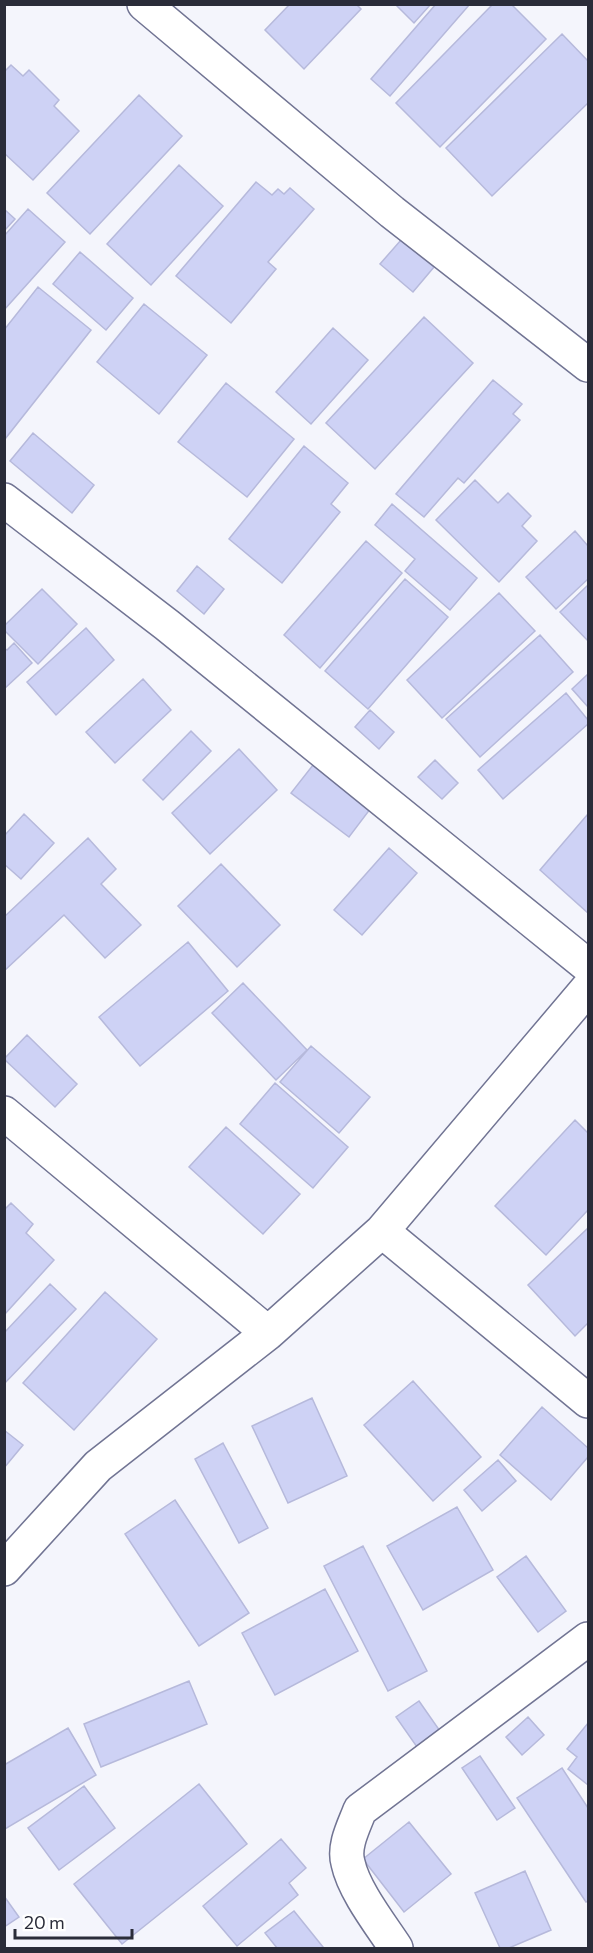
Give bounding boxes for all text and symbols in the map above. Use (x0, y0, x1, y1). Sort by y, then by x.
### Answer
scale bar (15, 1902, 132, 1940)
text: 20 m (24, 1911, 65, 1933)

